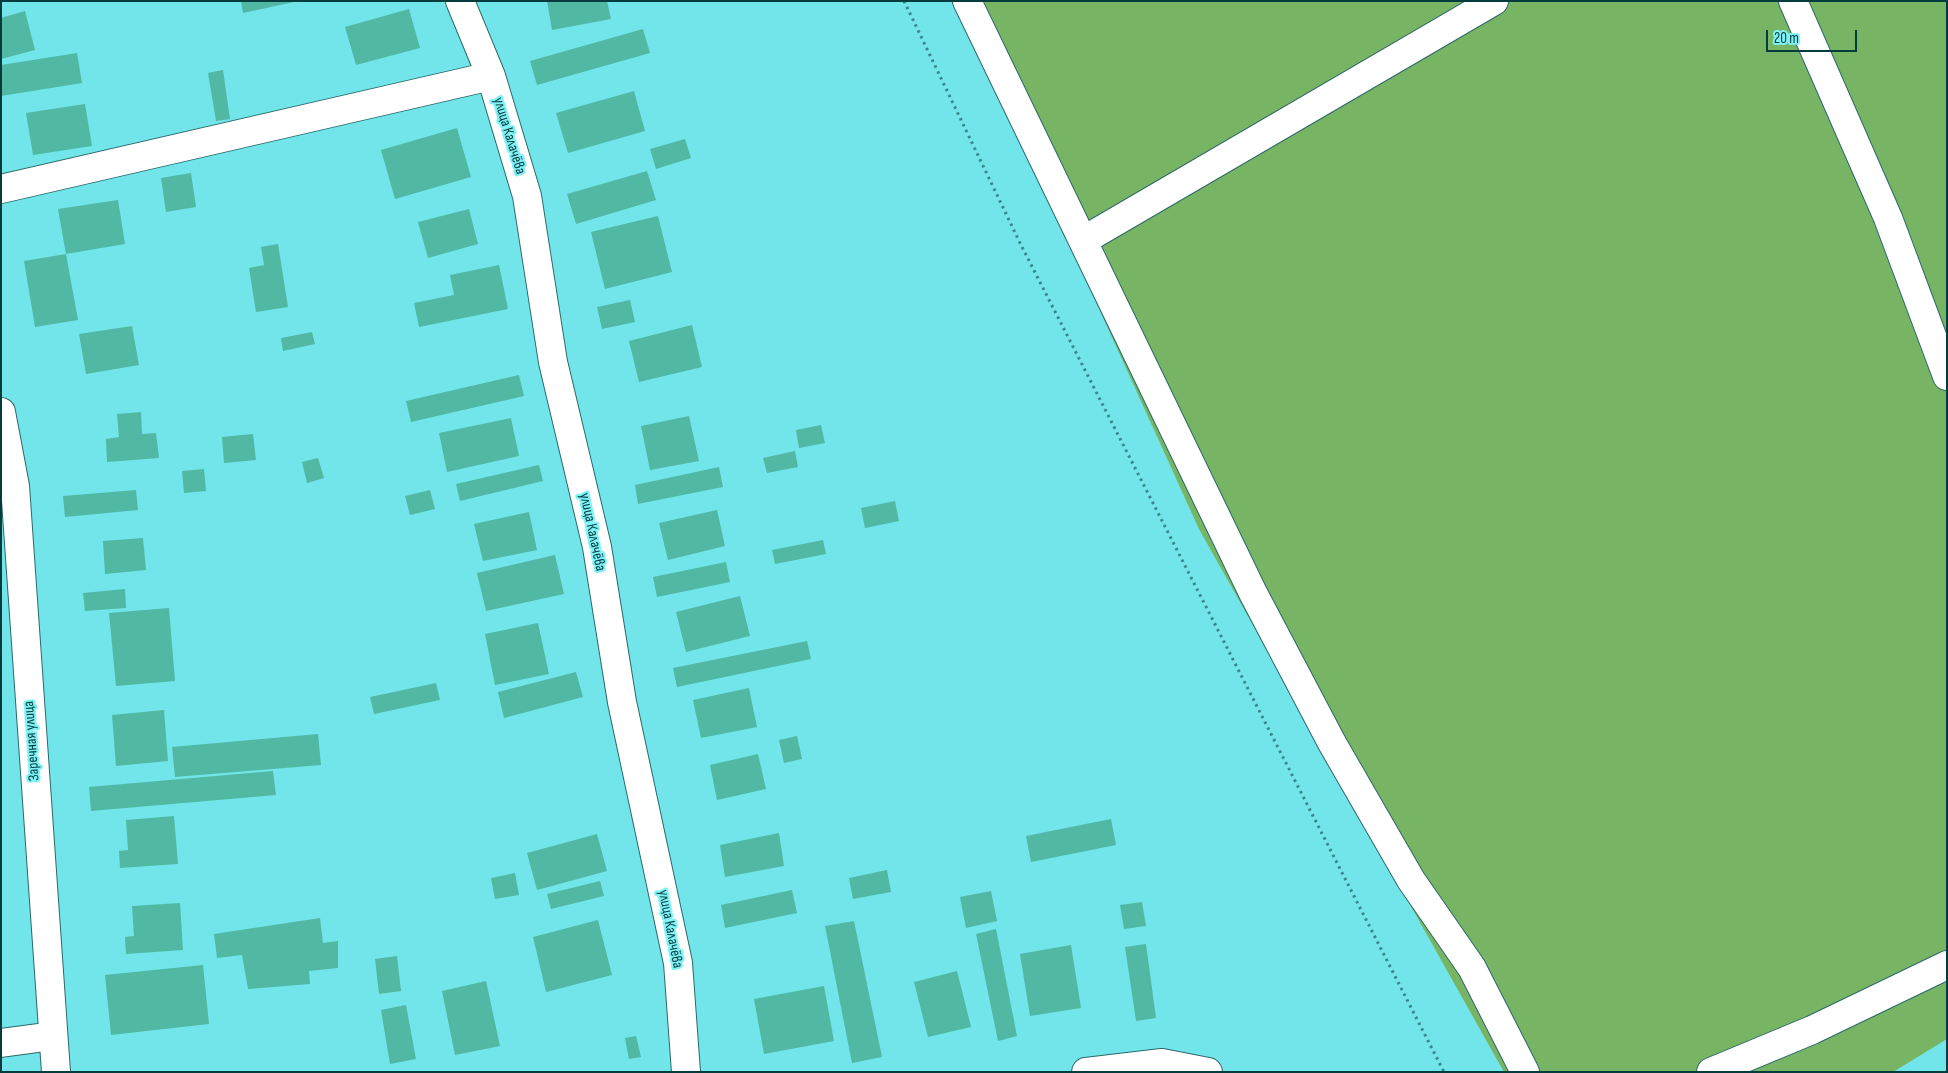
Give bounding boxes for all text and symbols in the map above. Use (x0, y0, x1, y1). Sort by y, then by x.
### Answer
scale bar (1768, 20, 1859, 52)
text: 20 m (1774, 29, 1799, 48)
street label: улица Калачёва (489, 95, 529, 177)
street label: улица Калачёва (575, 491, 609, 573)
street label: Заречная улица (20, 700, 44, 782)
street label: улица Калачёва (654, 888, 686, 970)

